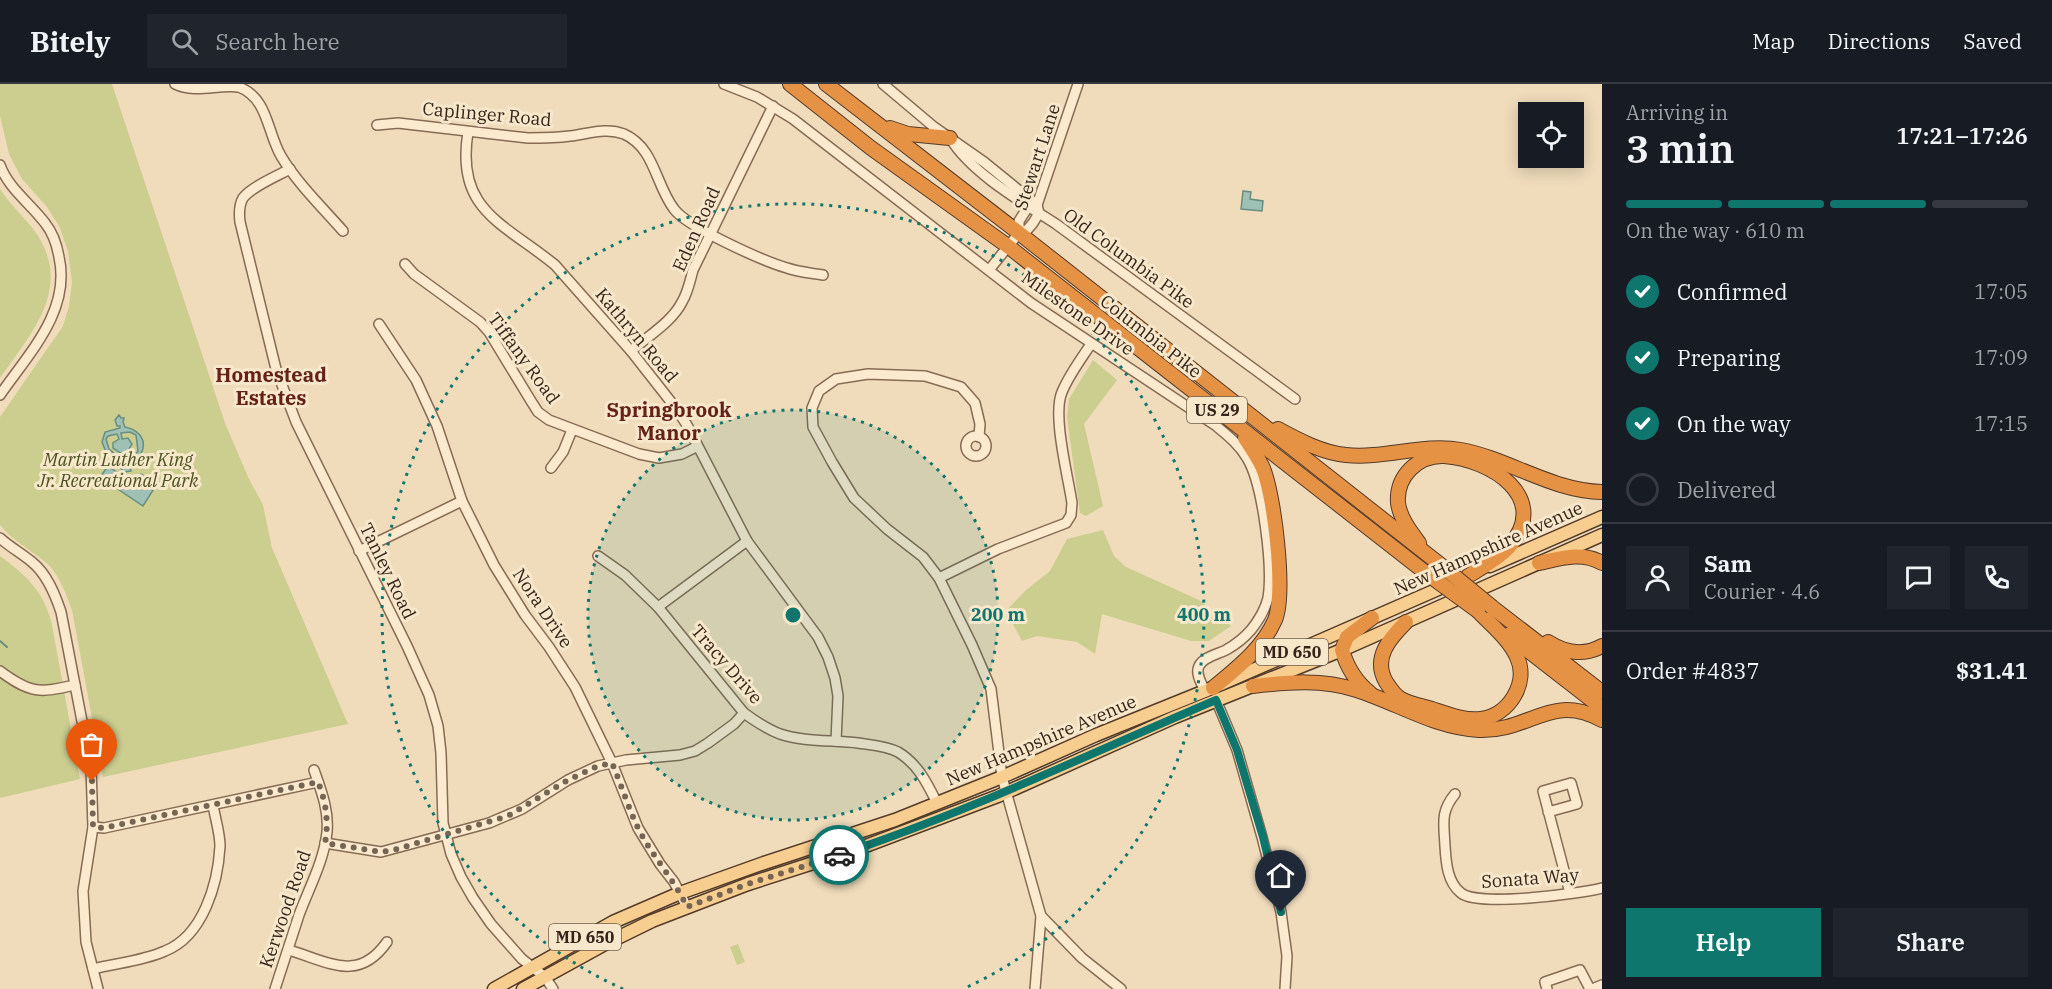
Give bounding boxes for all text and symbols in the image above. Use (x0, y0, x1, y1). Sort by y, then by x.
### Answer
search box (147, 14, 567, 68)
text: Bitely (30, 23, 111, 60)
icon: search (168, 25, 201, 58)
text: Search here (216, 27, 339, 56)
text: Map (1752, 27, 1795, 55)
text: Directions (1828, 27, 1930, 55)
text: Saved (1963, 27, 2022, 55)
street label: Caplinger Road (422, 97, 552, 131)
text: Arriving in (1626, 99, 1728, 126)
street label: Stewart Lane (1009, 101, 1065, 213)
map controls (1518, 102, 1584, 168)
button: locate (1518, 102, 1584, 168)
text: 17:21–17:26 (1896, 121, 2028, 150)
text: 3 min (1626, 123, 1734, 174)
street label: Eden Road (667, 183, 725, 275)
street label: Old Columbia Pike (1059, 203, 1199, 313)
text: On the way · 610 m (1626, 217, 1805, 244)
street label: Milestone Drive (1017, 266, 1139, 360)
icon: check (1626, 275, 1659, 308)
text: Confirmed (1677, 277, 1788, 306)
text: 17:05 (1974, 278, 2028, 305)
street label: Kathryn Road (591, 283, 683, 387)
street label: Columbia Pike (1096, 289, 1206, 383)
street label: Tiffany Road (483, 308, 565, 408)
icon: check (1626, 341, 1659, 374)
text: Preparing (1677, 343, 1781, 372)
text: 17:09 (1974, 344, 2028, 371)
district label: Homestead Estates (215, 361, 327, 411)
district label: Springbrook Manor (607, 396, 732, 446)
road number: US 29 (1187, 397, 1247, 423)
icon: check (1626, 407, 1659, 440)
text: On the way (1677, 409, 1791, 438)
text: 17:15 (1974, 410, 2028, 437)
park label: Martin Luther King Jr. Recreational Park (36, 448, 199, 492)
text: Delivered (1677, 475, 1776, 504)
street label: New Hampshire Avenue (1390, 496, 1586, 600)
street label: Tanley Road (355, 519, 421, 623)
button: person (1626, 546, 1689, 609)
button: chat (1887, 546, 1950, 609)
button: phone (1965, 546, 2028, 609)
text: Sam (1704, 549, 1752, 578)
street label: Nora Drive (508, 564, 578, 652)
text: Courier · 4.6 (1704, 578, 1820, 605)
text: 200 m (971, 603, 1026, 626)
text: 400 m (1177, 603, 1232, 626)
centre of rings (783, 605, 803, 625)
street label: Tracy Drive (686, 620, 768, 708)
road number: MD 650 (1256, 639, 1328, 665)
text: Order #4837 (1626, 656, 1760, 685)
text: $31.41 (1956, 656, 2028, 685)
street label: New Hampshire Avenue (942, 689, 1140, 791)
pin (66, 719, 117, 781)
icon: bag (75, 728, 108, 761)
courier (809, 825, 869, 885)
icon: car (823, 839, 856, 872)
street label: Kerwood Road (254, 847, 316, 971)
pin (1255, 850, 1306, 912)
icon: home (1264, 859, 1297, 892)
street label: Sonata Way (1480, 863, 1580, 893)
button: Help (1626, 908, 1821, 977)
button: Share (1833, 908, 2028, 977)
road number: MD 650 (549, 924, 621, 950)

